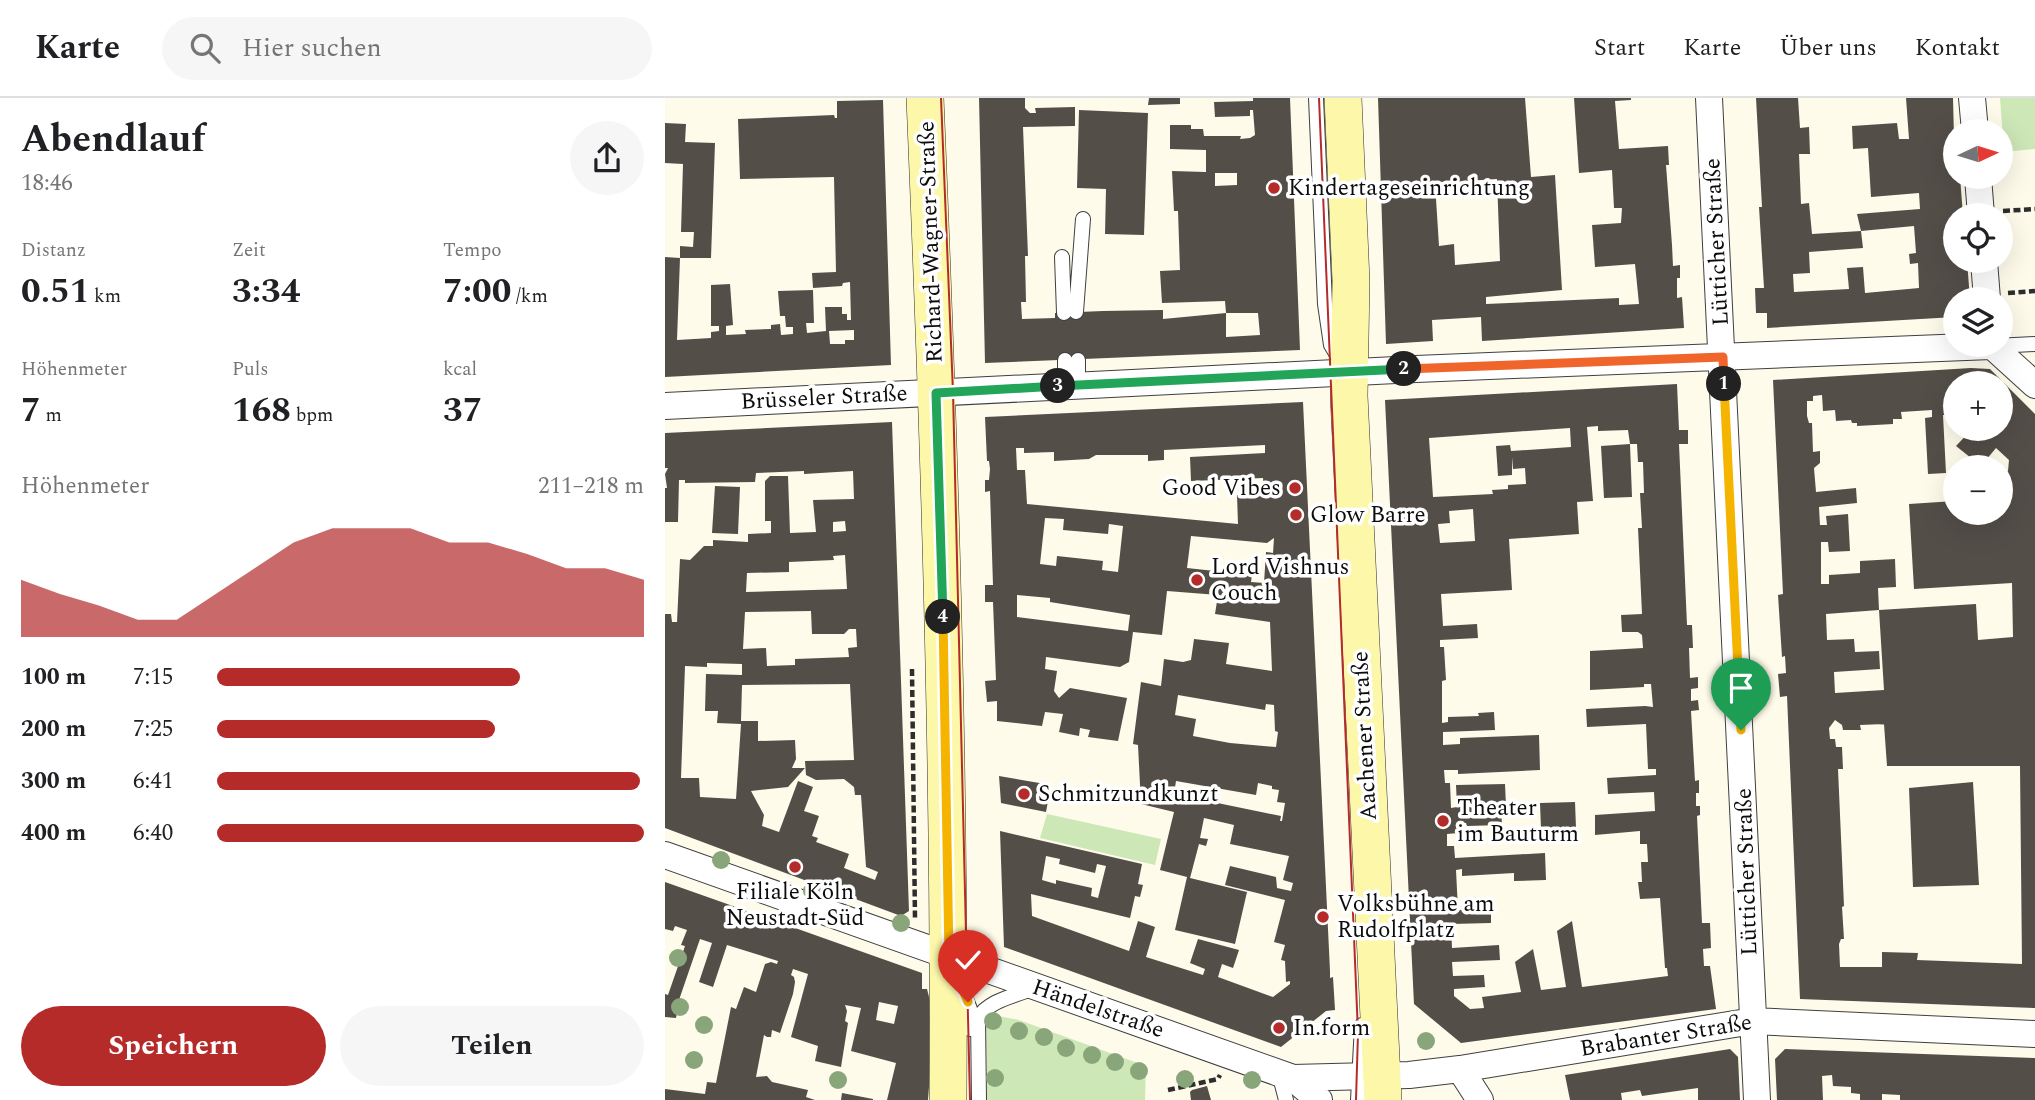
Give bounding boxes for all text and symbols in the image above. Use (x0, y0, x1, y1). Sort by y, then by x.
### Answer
search box (162, 17, 652, 80)
text: Karte (35, 23, 120, 73)
text: Hier suchen (242, 28, 382, 68)
icon: search (186, 29, 224, 67)
text: Start (1594, 30, 1645, 66)
text: Karte (1683, 30, 1741, 66)
text: Über uns (1779, 30, 1877, 66)
text: Kontakt (1915, 30, 2000, 66)
text: Abendlauf (21, 111, 205, 169)
north arrow (1943, 119, 2013, 189)
map controls (1943, 119, 2013, 525)
street label: Richard-Wagner-Straße (909, 120, 953, 364)
button: share (570, 121, 644, 195)
street label: Lütticher Straße (1695, 157, 1739, 327)
text: 18:46 (21, 166, 73, 201)
place label: Kindertageseinrichtung (1288, 171, 1530, 206)
marker: Kindertageseinrichtung (1266, 180, 1282, 196)
button: locate (1943, 203, 2013, 273)
text: Distanz (21, 236, 86, 265)
text: Zeit (232, 236, 266, 265)
text: Tempo (443, 236, 502, 265)
text: 0.51 (21, 265, 89, 318)
text: 3:34 (232, 265, 300, 318)
text: 7:00 (443, 265, 511, 318)
text: km (89, 282, 121, 311)
text: /km (511, 282, 548, 311)
button: layers (1943, 287, 2013, 357)
pin: 2 (1387, 352, 1421, 386)
text: 2 (1398, 354, 1409, 383)
text: Höhenmeter (21, 355, 127, 384)
text: Puls (232, 355, 269, 384)
text: kcal (443, 355, 477, 384)
pin: 1 (1707, 366, 1741, 402)
pin: 3 (1041, 368, 1075, 404)
text: 1 (1718, 369, 1729, 398)
text: 3 (1052, 371, 1063, 400)
button: + (1943, 371, 2013, 441)
street label: Brüsseler Straße (740, 376, 908, 420)
text: 7 (21, 384, 41, 437)
text: 168 (232, 384, 291, 437)
text: 37 (443, 384, 482, 437)
text: m (41, 401, 62, 430)
text: bpm (291, 401, 333, 430)
button: − (1943, 455, 2013, 525)
text: Höhenmeter (21, 469, 149, 504)
text: 211–218 m (538, 469, 644, 504)
place label: Good Vibes (1161, 471, 1281, 506)
marker: Good Vibes (1287, 480, 1303, 496)
place label: Glow Barre (1310, 498, 1426, 533)
marker: Glow Barre (1288, 507, 1304, 523)
place label: Lord Vishnus Couch (1211, 550, 1349, 611)
marker: Lord Vishnus Couch (1189, 572, 1205, 588)
pin: 4 (925, 600, 961, 634)
text: 4 (937, 602, 948, 631)
street label: Aachener Straße (1343, 650, 1387, 822)
pin (1711, 658, 1771, 730)
text: 100 m (21, 660, 86, 695)
text: 7:15 (133, 660, 173, 695)
icon: arrive (1722, 669, 1760, 707)
text: 200 m (21, 712, 86, 747)
text: 7:25 (133, 712, 173, 747)
text: 300 m (21, 764, 86, 799)
text: 6:41 (133, 764, 173, 799)
place label: Schmitzundkunzt (1038, 777, 1218, 812)
marker: Schmitzundkunzt (1016, 786, 1032, 802)
street label: Lütticher Straße (1727, 788, 1767, 956)
place label: Theater im Bauturm (1457, 791, 1579, 852)
marker: Theater im Bauturm (1435, 813, 1451, 829)
text: 400 m (21, 816, 86, 851)
text: 6:40 (133, 816, 173, 851)
marker: Filiale Köln Neustadt-Süd (787, 859, 803, 875)
place label: Filiale Köln Neustadt-Süd (726, 875, 864, 936)
place label: Volksbühne am Rudolfplatz (1337, 887, 1495, 948)
marker: Volksbühne am Rudolfplatz (1315, 909, 1331, 925)
pin (938, 930, 998, 1002)
icon: check (949, 941, 987, 979)
street label: Händelstraße (1027, 970, 1169, 1048)
street label: Brabanter Straße (1577, 1005, 1755, 1067)
button: Speichern (21, 1006, 326, 1086)
button: Teilen (340, 1006, 644, 1086)
place label: In.form (1293, 1011, 1370, 1046)
marker: In.form (1271, 1020, 1287, 1036)

